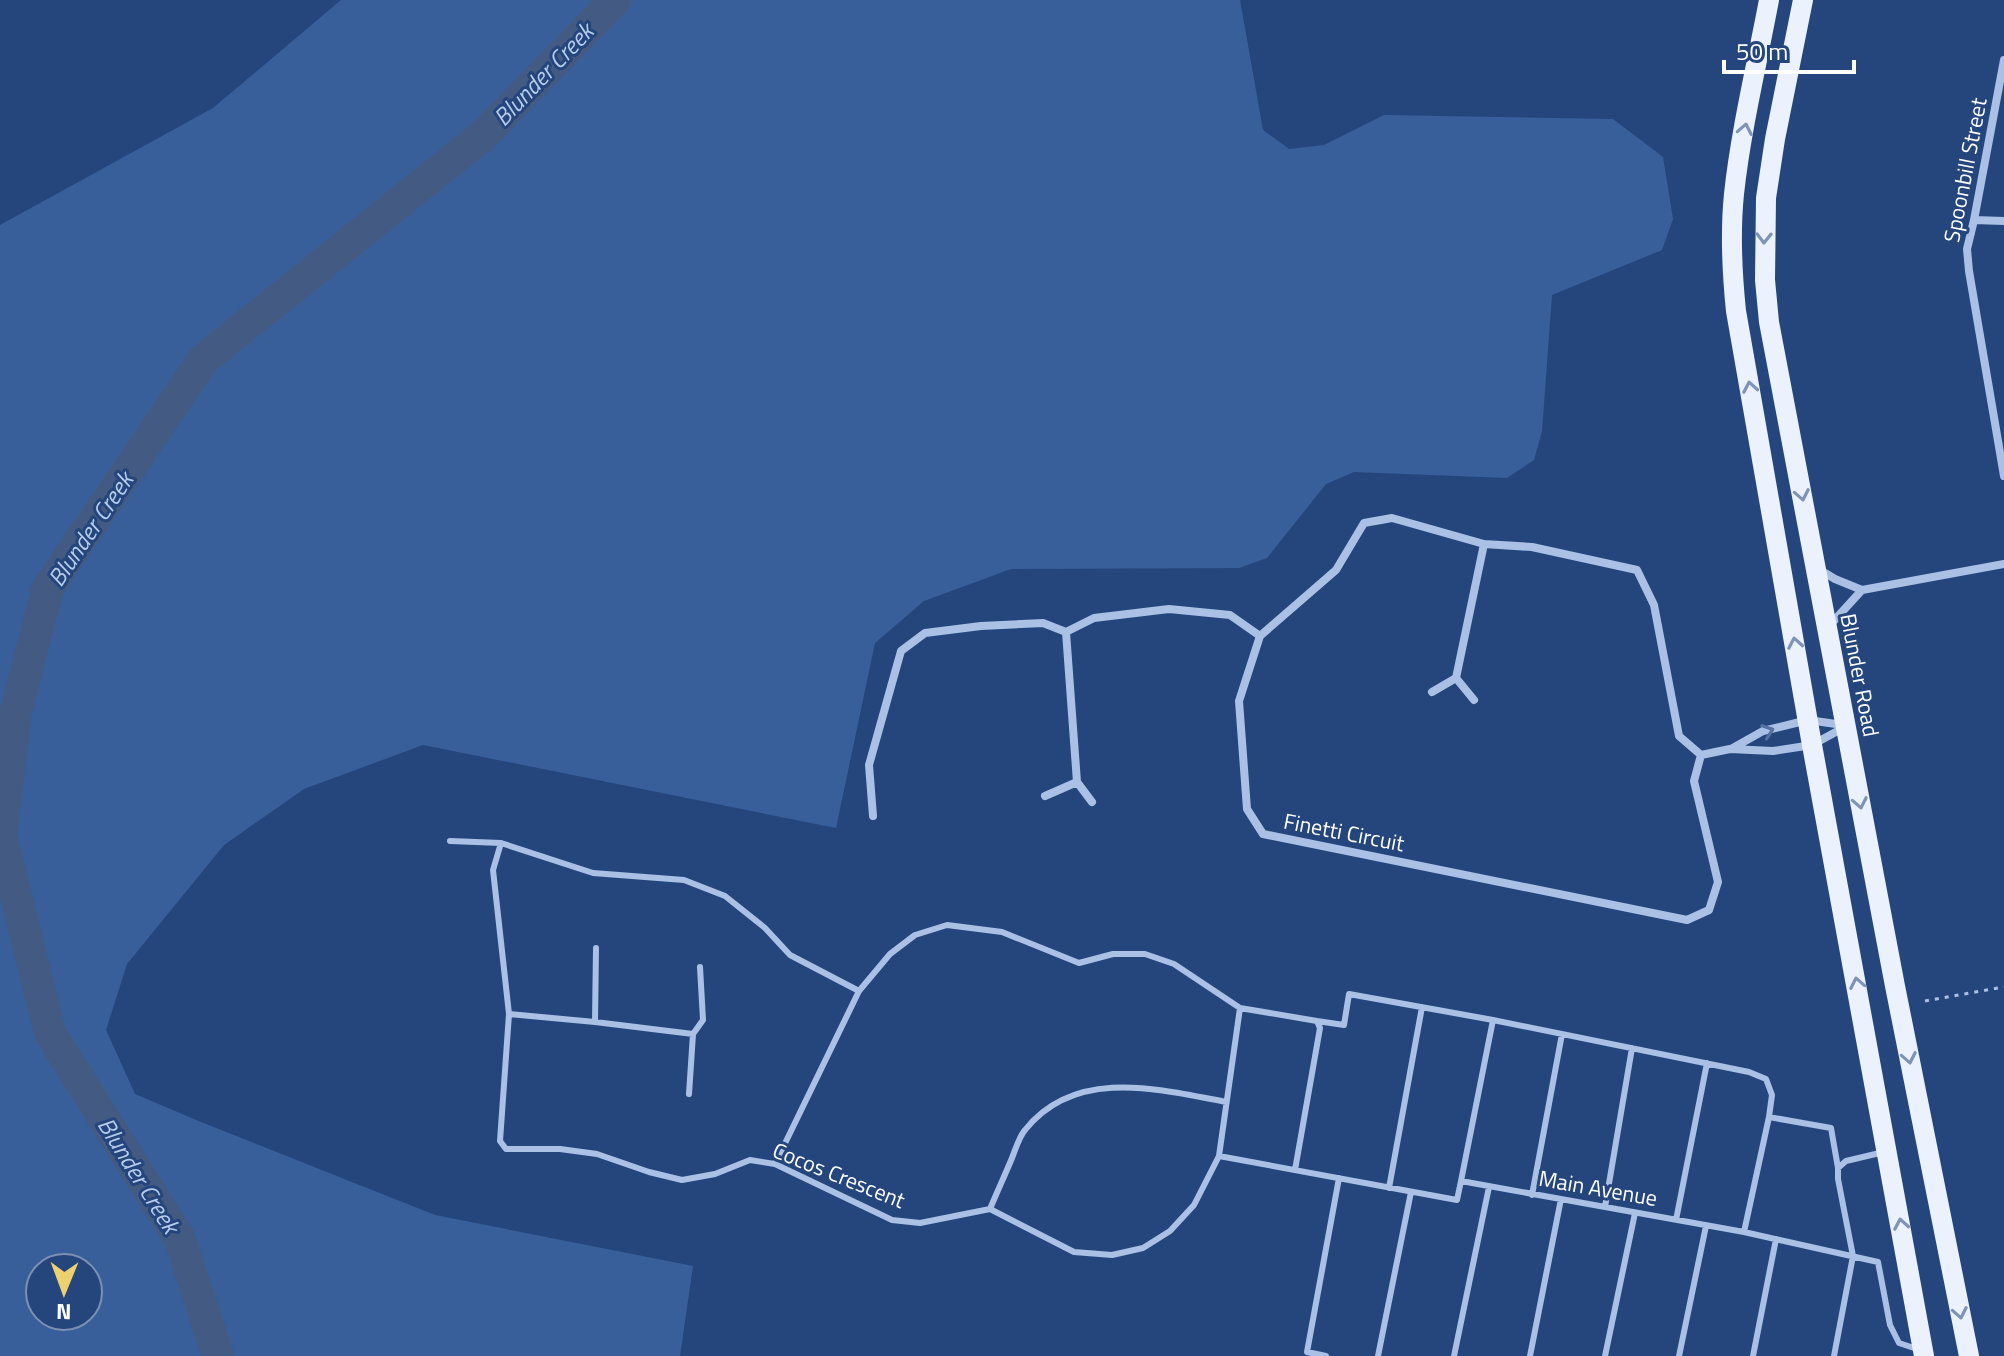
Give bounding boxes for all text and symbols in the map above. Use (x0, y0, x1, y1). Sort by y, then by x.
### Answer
water label: Blunder Creek (485, 12, 604, 134)
scale bar (1724, 24, 1854, 74)
text: 50 m (1736, 33, 1788, 69)
street label: Spoonbill Street (1934, 94, 1996, 245)
one-way arrow (1735, 122, 1752, 136)
one-way arrow (1756, 232, 1773, 245)
one-way arrow (1743, 380, 1760, 394)
water label: Blunder Creek (38, 462, 143, 593)
one-way arrow (1792, 488, 1809, 502)
street label: Blunder Road (1831, 610, 1889, 740)
one-way arrow (1787, 636, 1804, 650)
one-way arrow (1760, 724, 1774, 740)
one-way arrow (1851, 795, 1868, 809)
street label: Finetti Circuit (1281, 804, 1408, 860)
one-way arrow (1849, 977, 1866, 990)
one-way arrow (1900, 1051, 1917, 1065)
water label: Blunder Creek (89, 1110, 191, 1243)
street label: Cocos Crescent (768, 1133, 911, 1217)
street label: Main Avenue (1536, 1161, 1660, 1215)
one-way arrow (1893, 1217, 1910, 1231)
north arrow (24, 1252, 104, 1332)
text: N (56, 1295, 72, 1329)
one-way arrow (1951, 1306, 1968, 1319)

